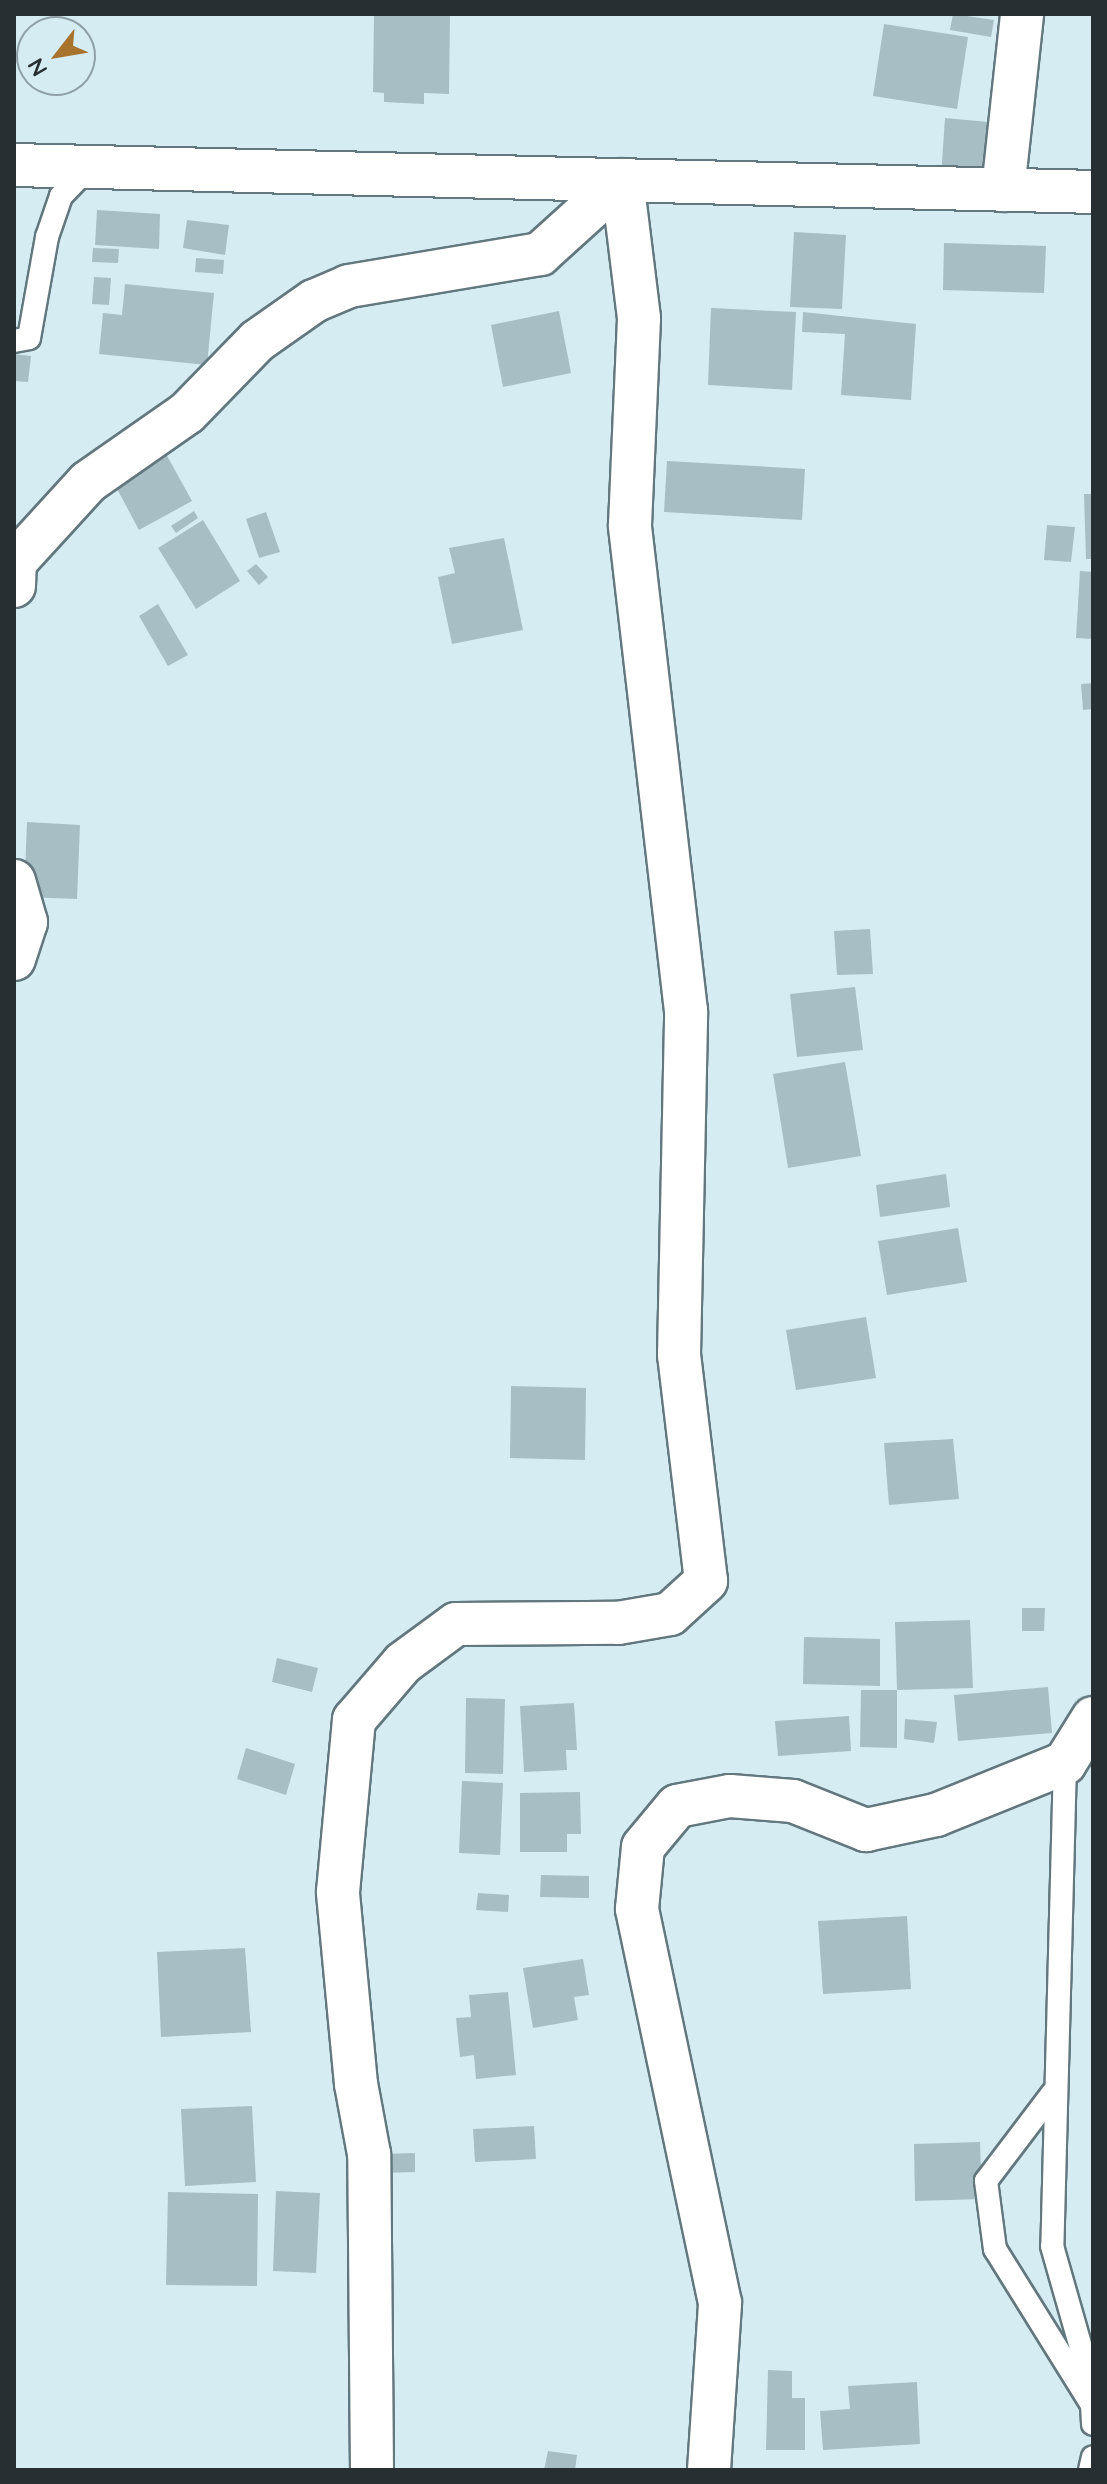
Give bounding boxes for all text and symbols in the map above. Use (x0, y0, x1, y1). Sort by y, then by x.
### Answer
north arrow (16, 16, 96, 96)
text: N (21, 53, 53, 81)

